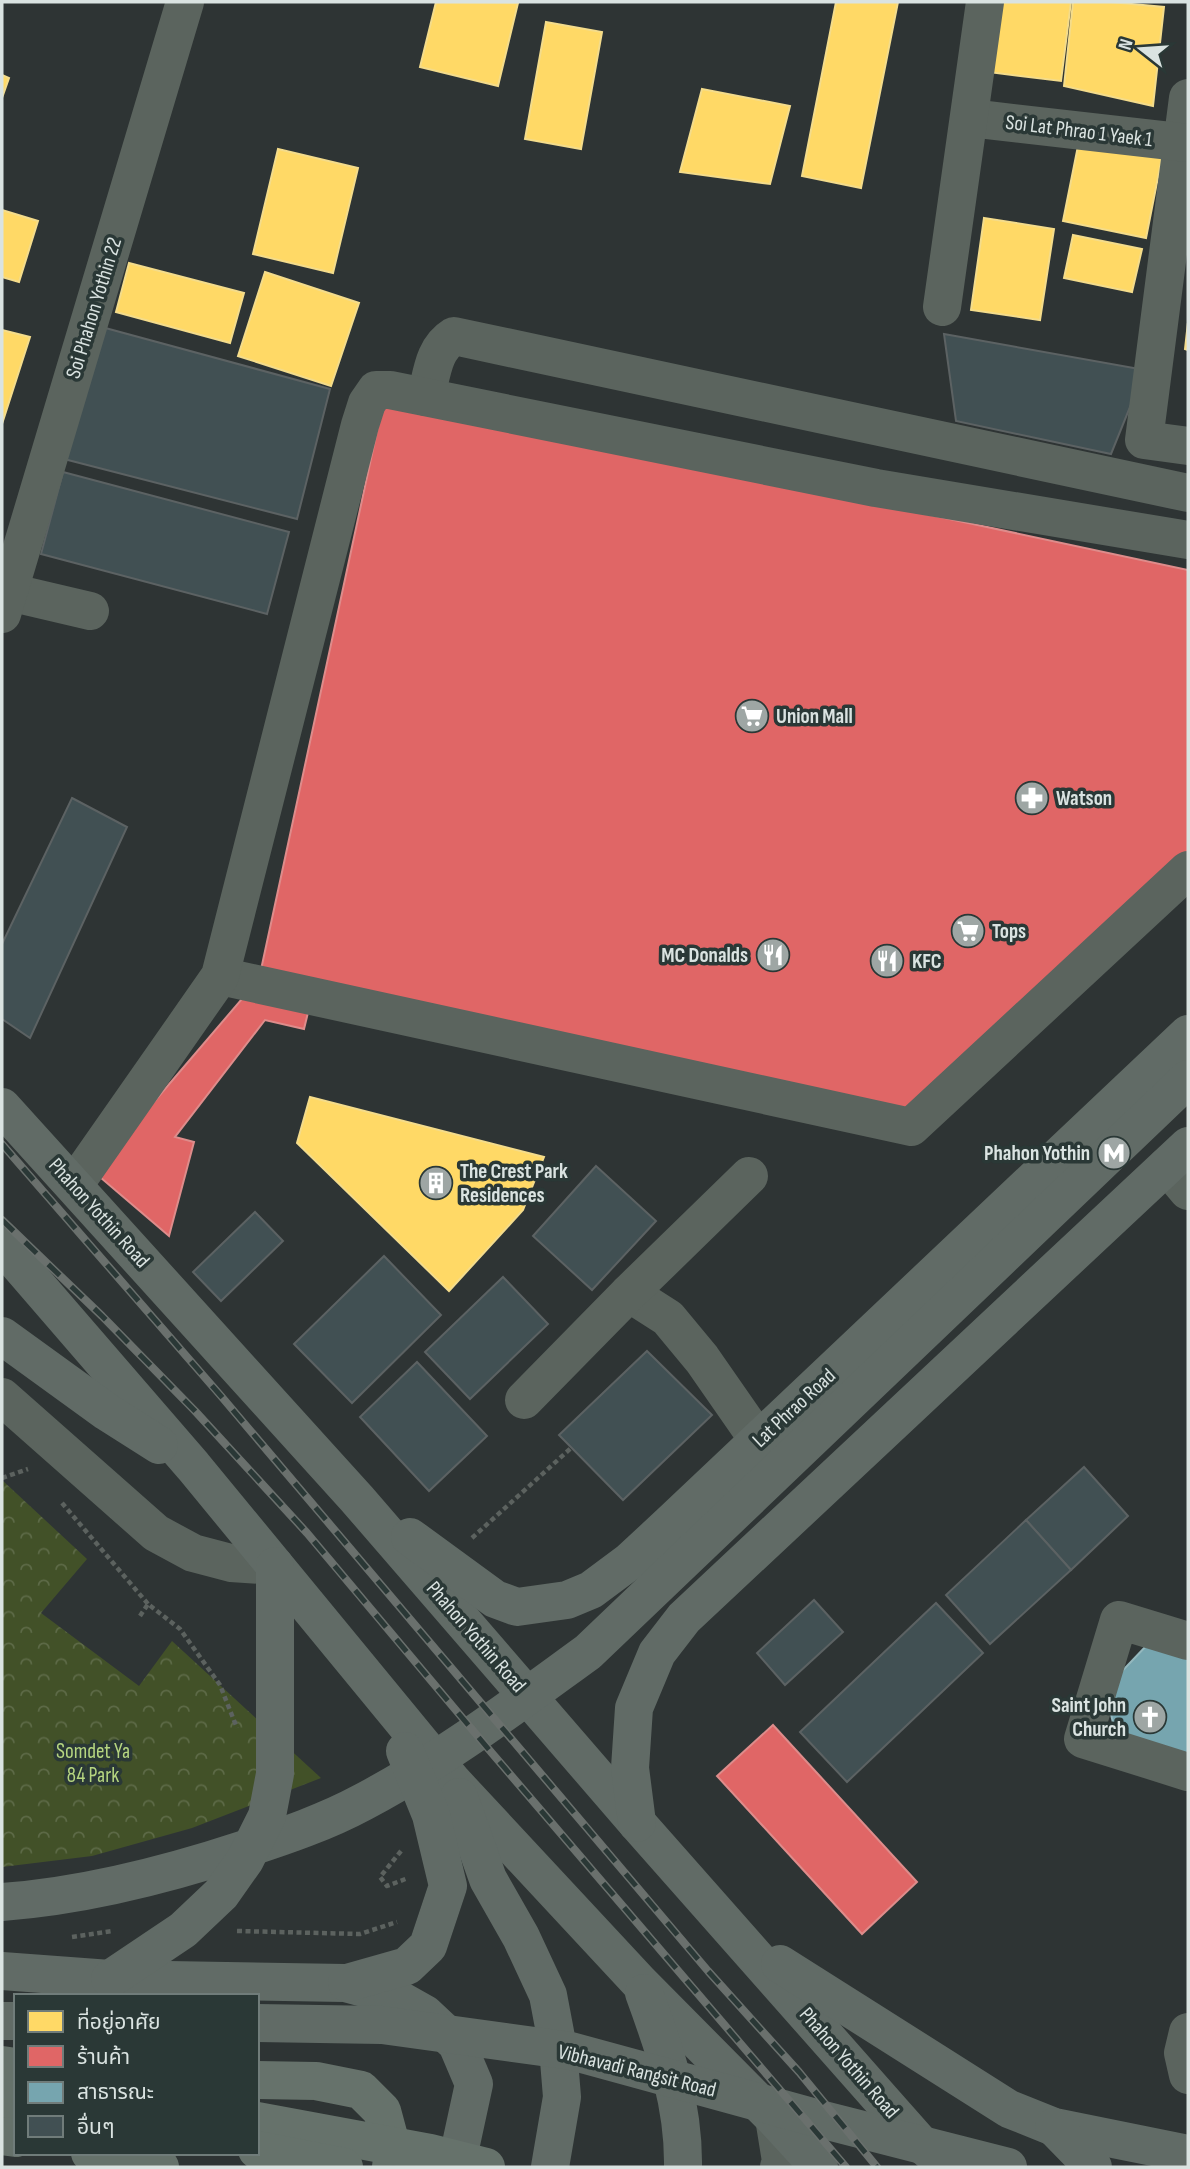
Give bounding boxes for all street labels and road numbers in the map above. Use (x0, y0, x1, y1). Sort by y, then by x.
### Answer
street label: Soi Lat Phrao 1 Yaek 1 (1004, 110, 1155, 153)
street label: Soi Phahon Yothin 22 (61, 234, 127, 382)
street label: Phahon Yothin Road (43, 1153, 155, 1273)
street label: Lat Phrao Road (747, 1363, 841, 1453)
street label: Phahon Yothin Road (421, 1576, 531, 1698)
street label: Phahon Yothin Road (794, 2002, 904, 2124)
street label: Vibhavadi Rangsit Road (555, 2039, 719, 2103)

